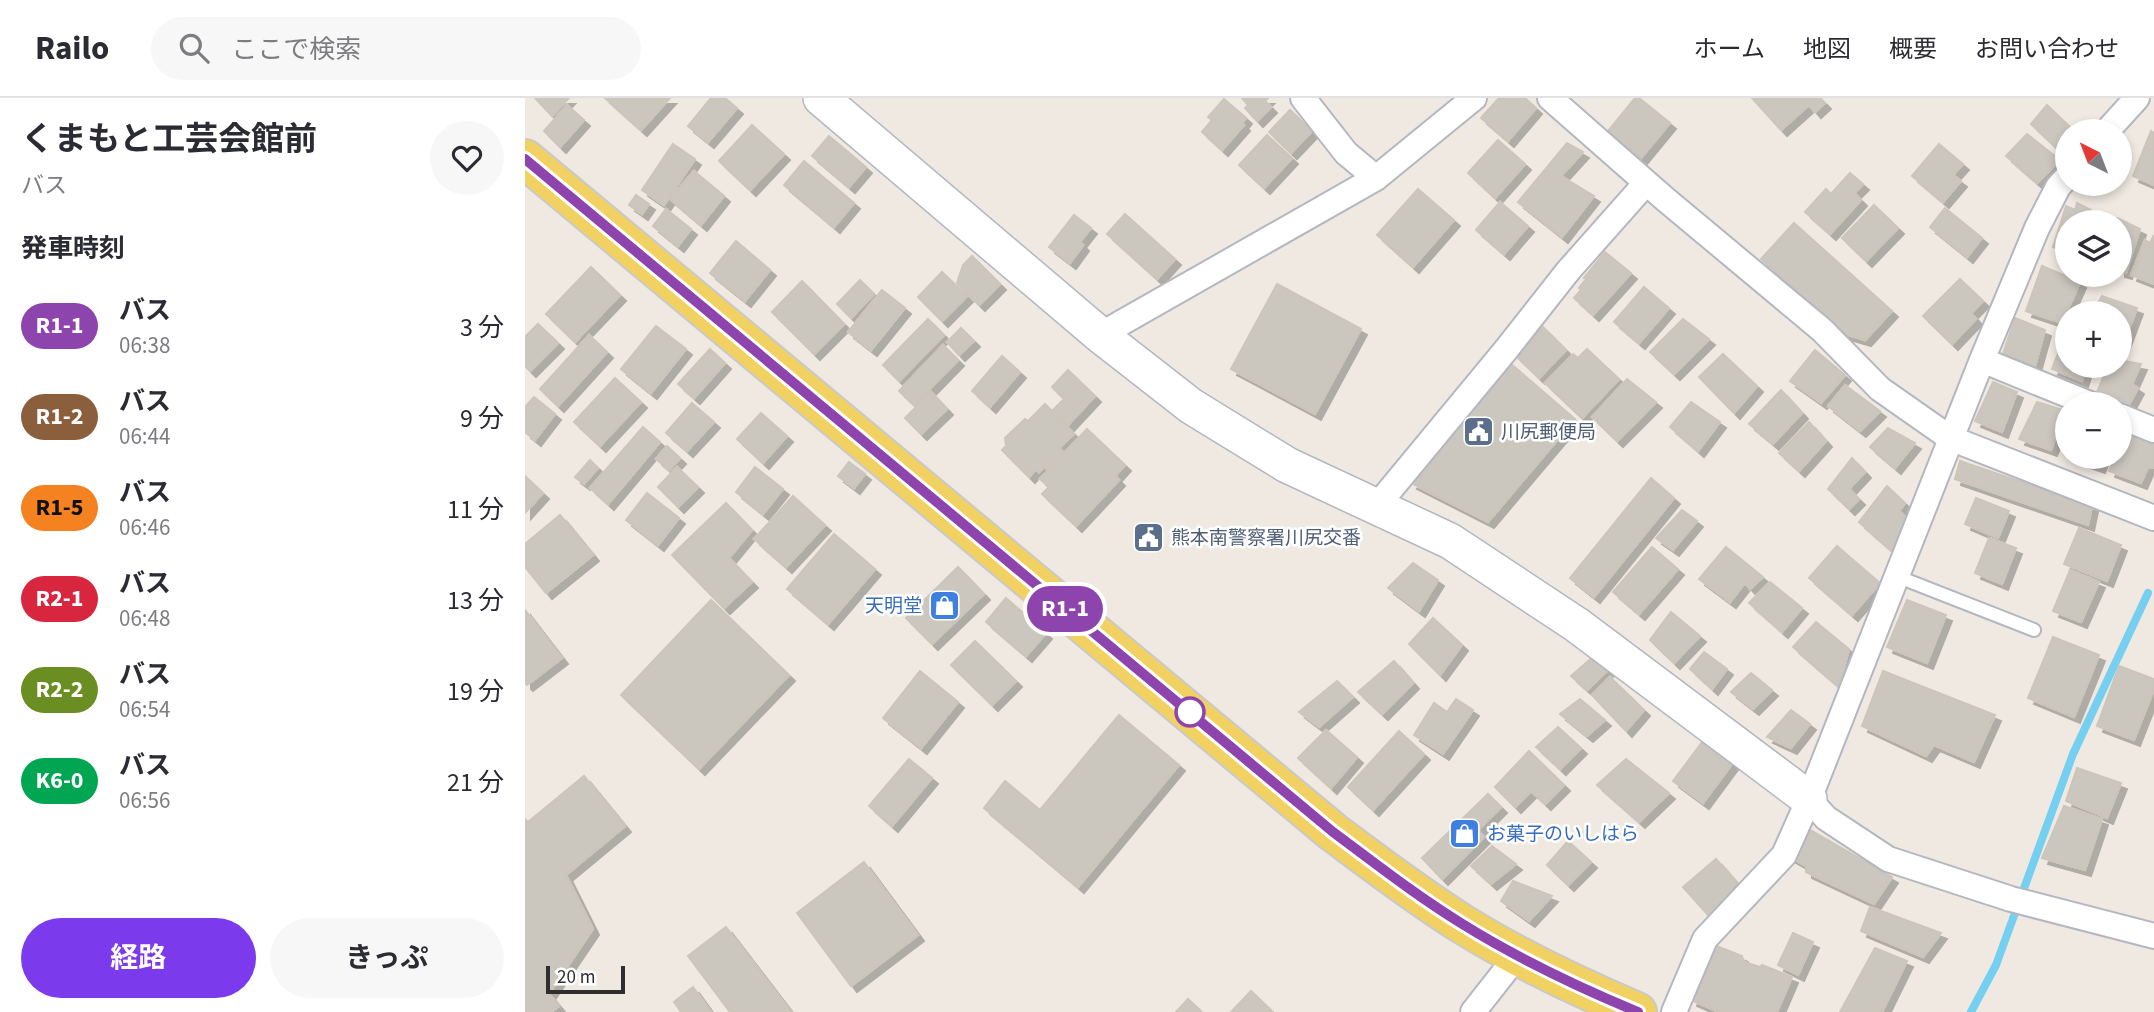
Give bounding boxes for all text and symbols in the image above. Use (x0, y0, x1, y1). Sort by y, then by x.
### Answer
search box (151, 17, 641, 80)
text: Railo (35, 25, 109, 72)
icon: search (175, 29, 213, 67)
text: ここで検索 (231, 31, 361, 68)
text: ホーム (1694, 32, 1765, 67)
text: 地図 (1803, 32, 1851, 67)
text: 概要 (1889, 32, 1937, 67)
text: お問い合わせ (1975, 32, 2119, 67)
text: くまもと工芸会館前 (21, 116, 317, 163)
north arrow (2055, 119, 2131, 196)
map controls (2055, 119, 2132, 469)
button: heart (430, 121, 504, 195)
text: バス (21, 169, 67, 202)
button: layers (2055, 210, 2132, 287)
text: 発車時刻 (21, 230, 125, 267)
text: バス (119, 292, 171, 329)
button: + (2055, 301, 2132, 378)
text: R1-1 (35, 308, 84, 343)
text: 3 分 (460, 309, 504, 346)
text: 06:38 (119, 329, 170, 362)
text: バス (119, 383, 171, 420)
button: − (2055, 392, 2132, 469)
text: R1-2 (35, 399, 84, 434)
text: 9 分 (460, 400, 504, 437)
public building icon: 川尻郵便局 (1461, 415, 1495, 449)
place label: 川尻郵便局 (1501, 419, 1596, 446)
text: 06:44 (119, 420, 170, 453)
text: バス (119, 474, 171, 511)
text: R1-5 (35, 490, 84, 525)
text: 11 分 (447, 491, 504, 528)
text: 06:46 (119, 511, 170, 544)
public building icon: 熊本南警察署川尻交番 (1131, 521, 1165, 555)
place label: 熊本南警察署川尻交番 (1171, 525, 1361, 552)
text: バス (119, 565, 171, 602)
text: R2-1 (35, 581, 84, 616)
text: 13 分 (447, 582, 504, 619)
line badge: R1-1 (1016, 586, 1114, 632)
shop icon: 天明堂 (928, 589, 962, 623)
text: R1-1 (1041, 591, 1089, 626)
place label: 天明堂 (865, 593, 922, 620)
text: 06:48 (119, 602, 170, 635)
text: バス (119, 656, 171, 693)
text: R2-2 (35, 672, 84, 707)
text: 19 分 (447, 673, 504, 710)
text: 06:54 (119, 693, 170, 726)
unlabelled marker (1175, 697, 1205, 727)
text: バス (119, 747, 171, 784)
text: K6-0 (35, 763, 84, 798)
text: 21 分 (447, 764, 504, 801)
text: 06:56 (119, 784, 170, 817)
shop icon: お菓子のいしはら (1447, 817, 1481, 851)
place label: お菓子のいしはら (1487, 821, 1639, 848)
button: 経路 (21, 918, 256, 998)
button: きっぷ (270, 918, 504, 998)
scale bar (546, 963, 625, 995)
text: 20 m (557, 964, 595, 991)

